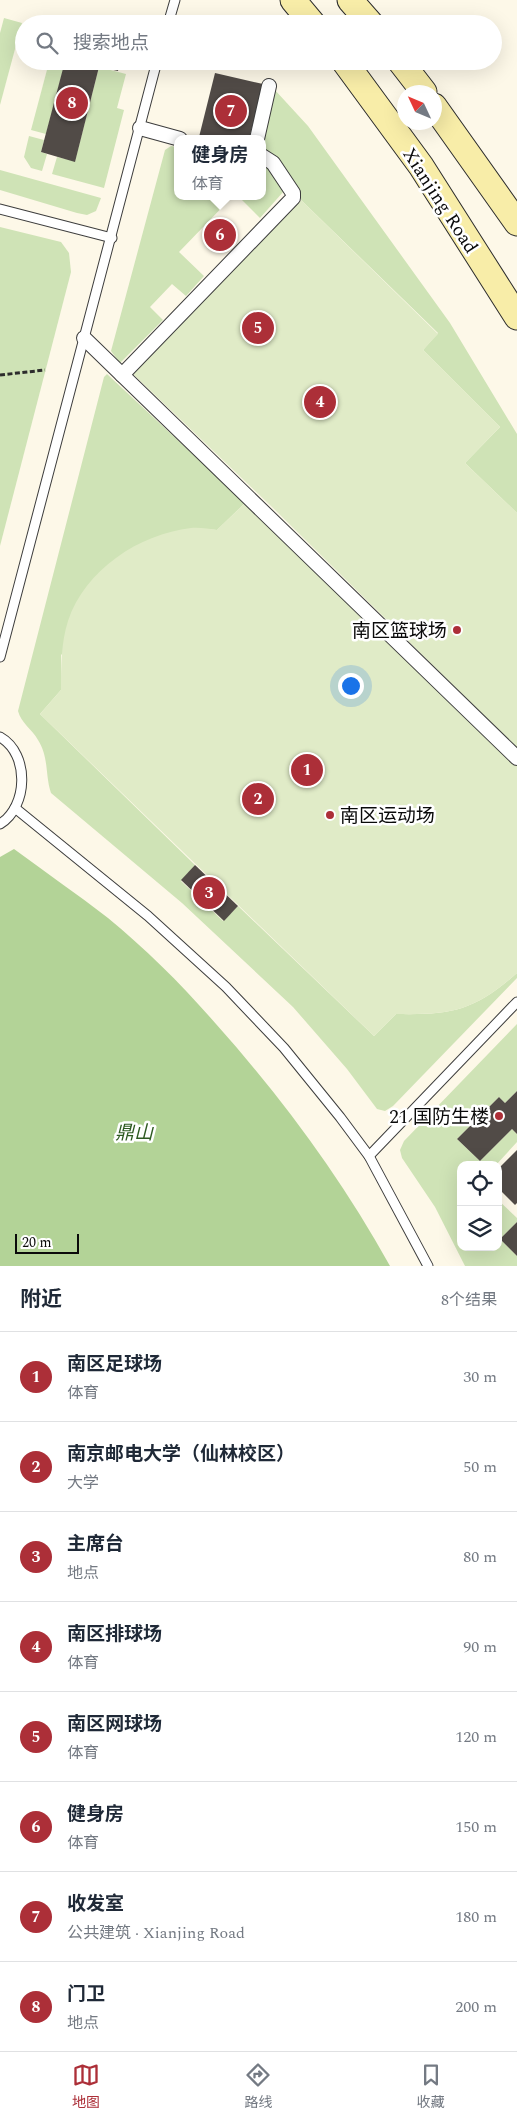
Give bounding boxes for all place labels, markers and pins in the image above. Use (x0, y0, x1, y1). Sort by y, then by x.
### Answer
pin: 8 (56, 84, 88, 122)
pin: 7 (215, 92, 247, 130)
pin: 6 (204, 216, 236, 254)
pin: 5 (242, 309, 274, 347)
pin: 4 (304, 383, 336, 421)
place label: 南区篮球场 (352, 617, 447, 646)
marker: 南区篮球场 (451, 624, 463, 636)
pin: 1 (291, 751, 323, 789)
pin: 2 (242, 780, 274, 818)
place label: 南区运动场 (340, 802, 435, 831)
marker: 南区运动场 (324, 809, 336, 821)
pin: 3 (193, 874, 225, 912)
place label: 21 国防生楼 (389, 1103, 489, 1132)
marker: 21 国防生楼 (493, 1110, 505, 1122)

